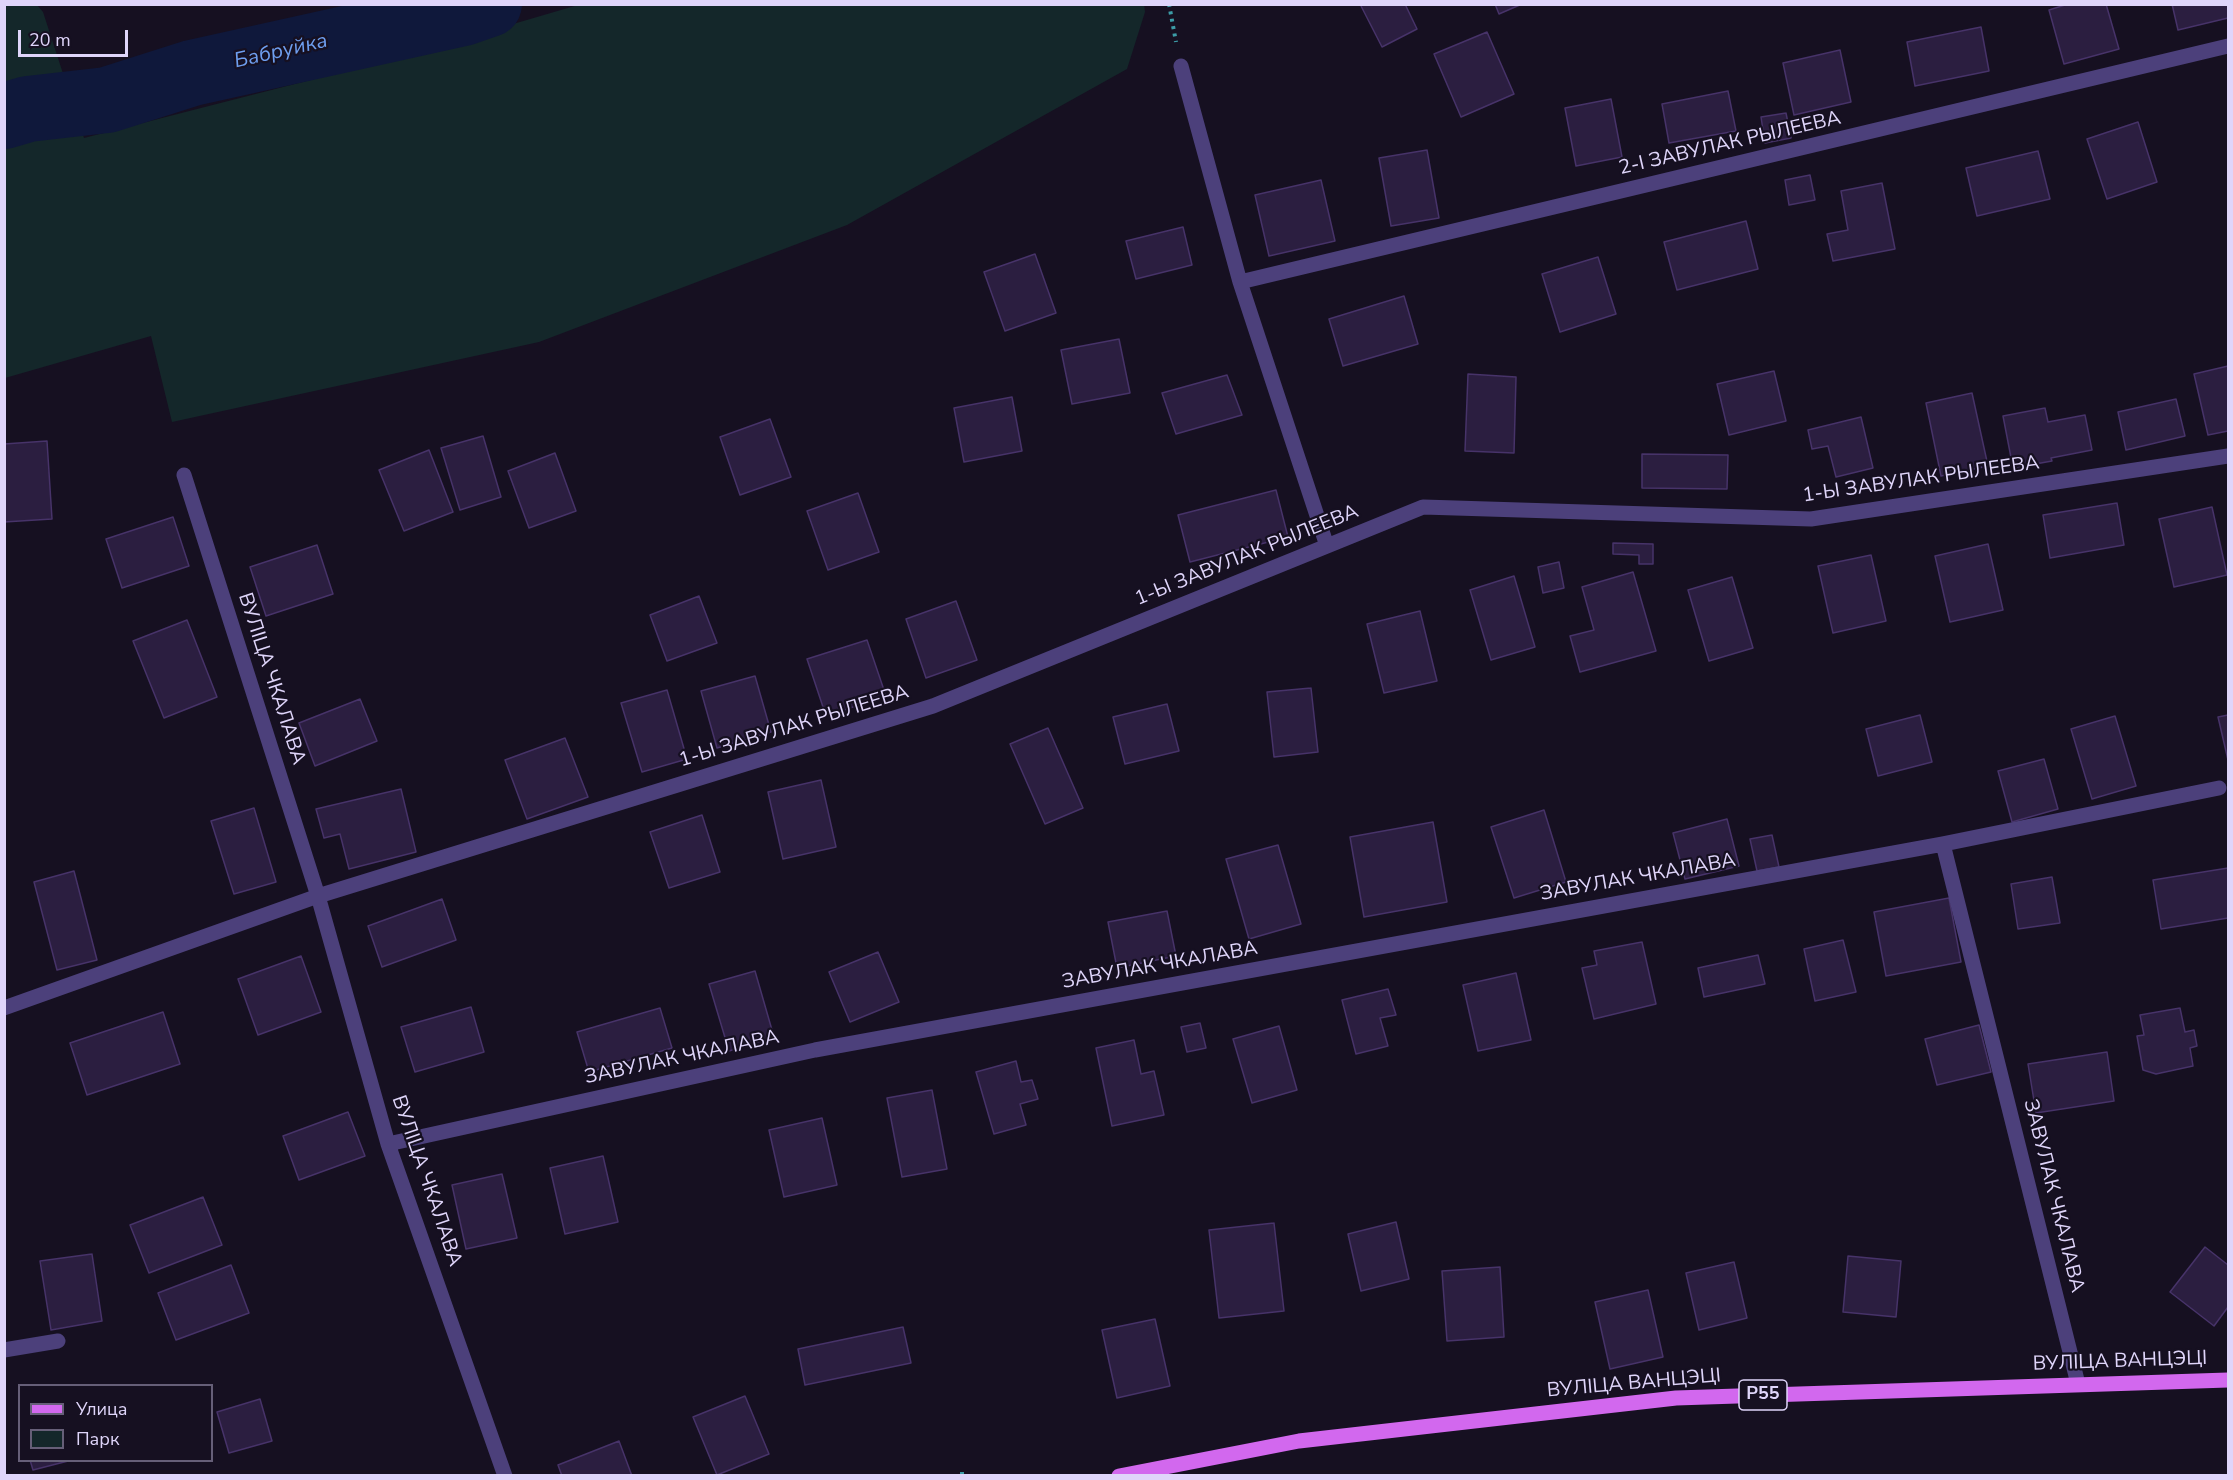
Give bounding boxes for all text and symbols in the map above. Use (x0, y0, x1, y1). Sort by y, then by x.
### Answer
scale bar (21, 18, 130, 56)
text: 20 m (29, 28, 71, 52)
water label: Бабруйка (232, 29, 330, 75)
street label: 2-І ЗАВУЛАК РЫЛЕЕВА (1617, 107, 1843, 181)
street label: 1-Ы ЗАВУЛАК РЫЛЕЕВА (1801, 451, 2041, 509)
street label: 1-Ы ЗАВУЛАК РЫЛЕЕВА (1132, 500, 1362, 612)
street label: ВУЛІЦА ЧКАЛАВА (232, 590, 310, 768)
street label: 1-Ы ЗАВУЛАК РЫЛЕЕВА (676, 681, 912, 773)
street label: ЗАВУЛАК ЧКАЛАВА (1538, 849, 1738, 907)
street label: ЗАВУЛАК ЧКАЛАВА (1060, 937, 1260, 995)
street label: ЗАВУЛАК ЧКАЛАВА (583, 1026, 781, 1090)
street label: ВУЛІЦА ЧКАЛАВА (385, 1092, 467, 1270)
street label: ЗАВУЛАК ЧКАЛАВА (2017, 1097, 2089, 1295)
street label: ВУЛІЦА ВАНЦЭЦІ (2032, 1347, 2208, 1377)
street label: ВУЛІЦА ВАНЦЭЦІ (1546, 1364, 1722, 1404)
road number: Р55 (1739, 1380, 1787, 1410)
legend (18, 1384, 213, 1462)
text: Улица (76, 1397, 127, 1421)
text: Парк (76, 1427, 119, 1451)

